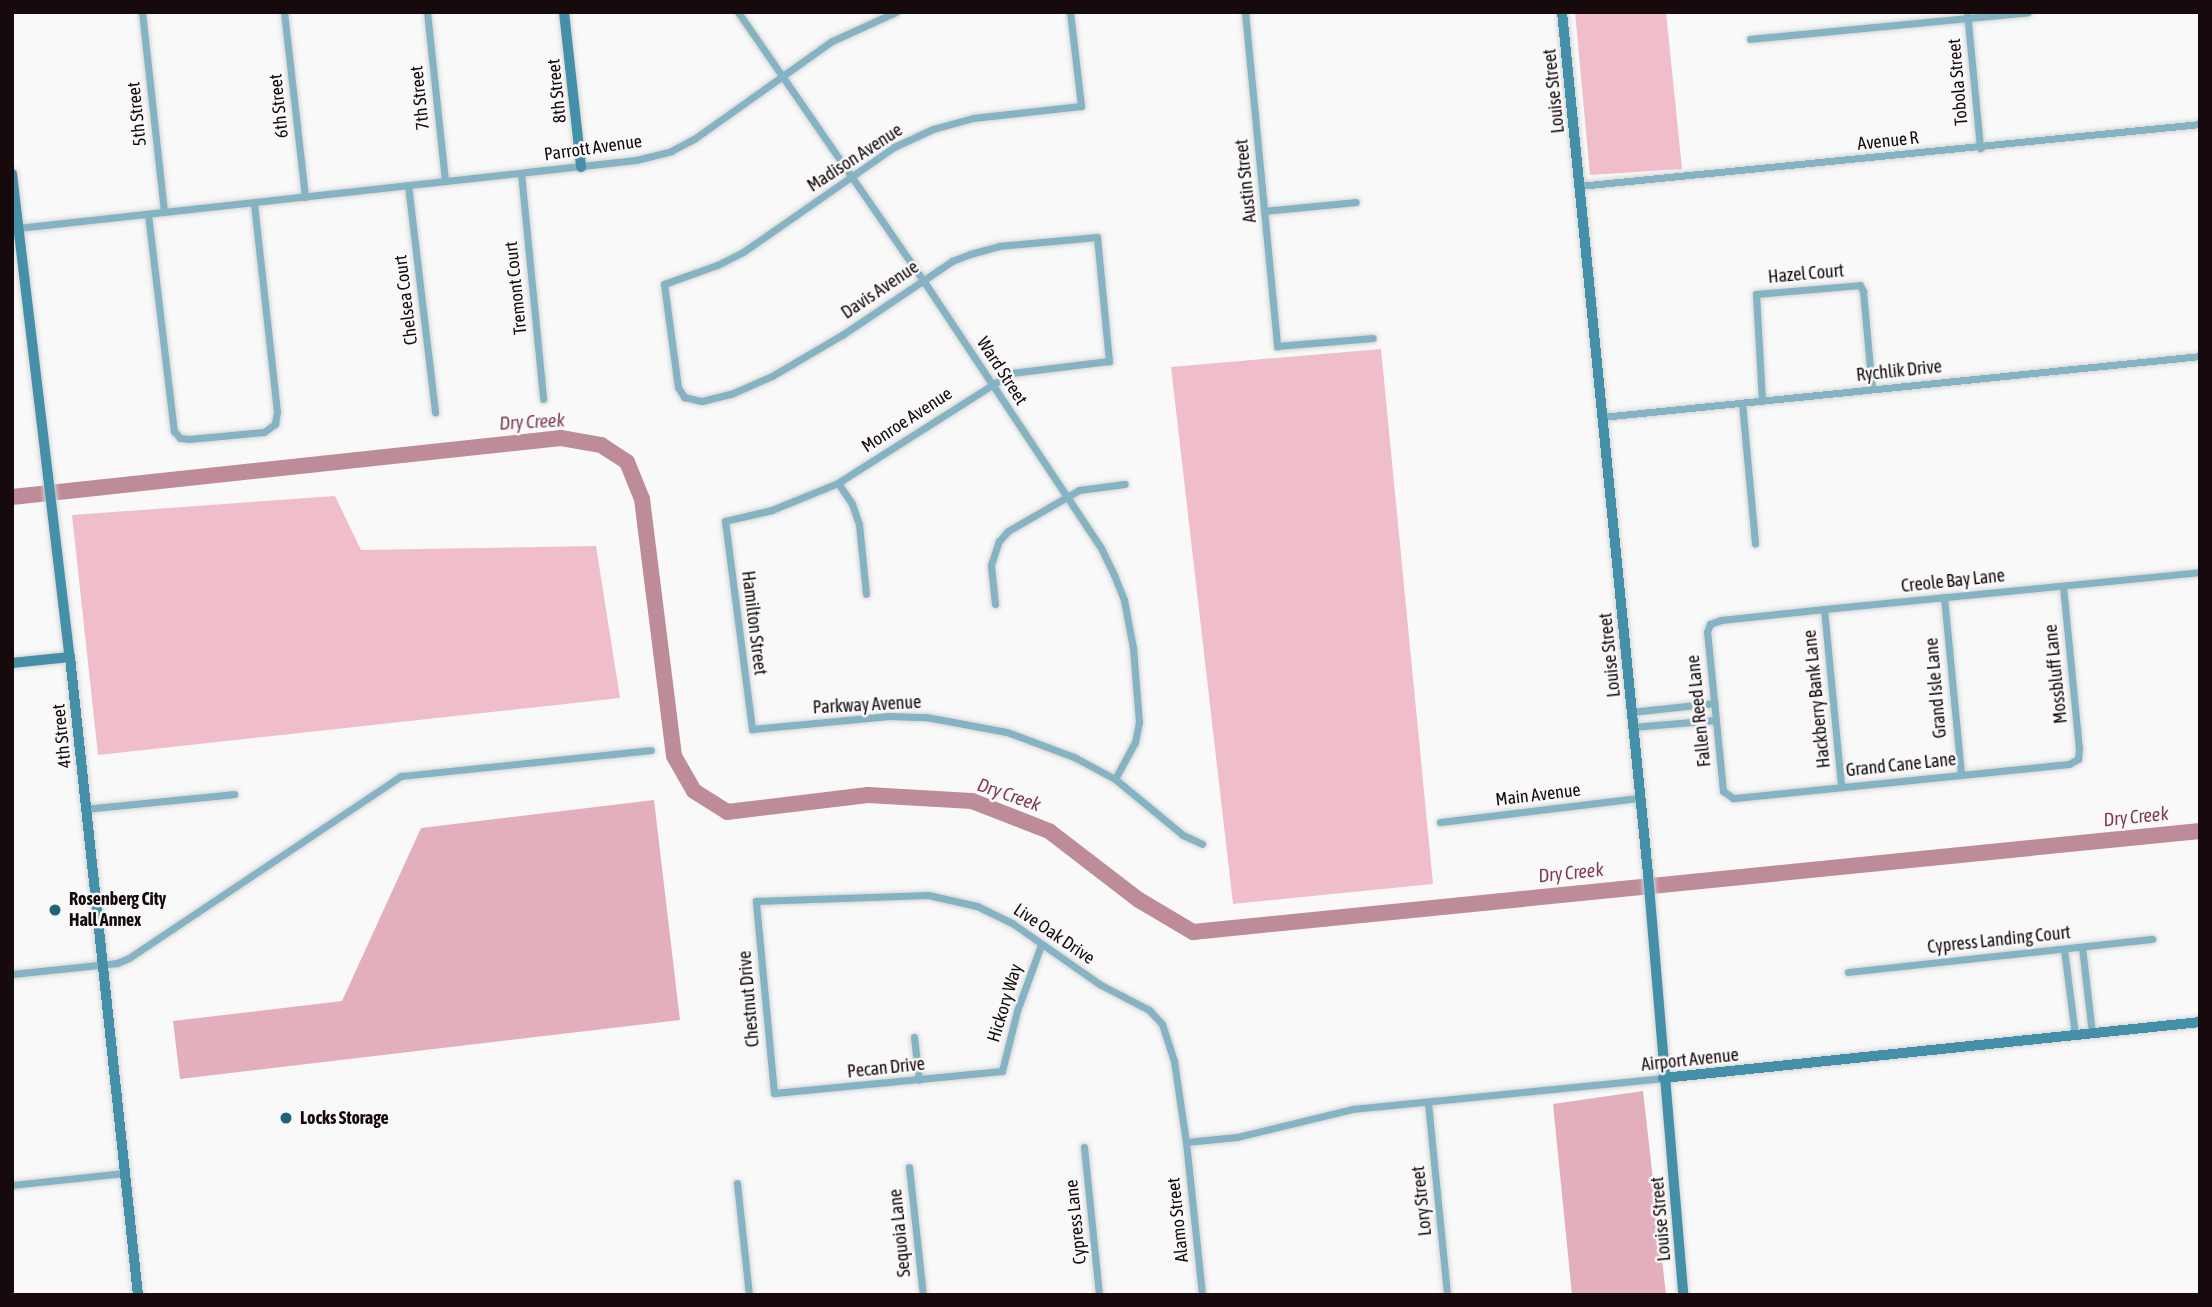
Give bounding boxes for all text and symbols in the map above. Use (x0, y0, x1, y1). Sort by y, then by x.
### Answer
street label: Tobola Street (1943, 38, 1973, 126)
street label: Louise Street (1539, 48, 1569, 134)
street label: 8th Street (543, 58, 571, 124)
street label: 7th Street (406, 65, 434, 131)
street label: 6th Street (265, 73, 293, 139)
street label: 5th Street (123, 81, 151, 147)
street label: Madison Avenue (803, 119, 907, 197)
street label: Avenue R (1856, 127, 1920, 155)
street label: Parrott Avenue (543, 130, 643, 166)
street label: Austin Street (1231, 138, 1261, 224)
street label: Tremont Court (500, 240, 532, 336)
street label: Chelsea Court (390, 254, 422, 346)
street label: Davis Avenue (837, 256, 923, 324)
street label: Hazel Court (1767, 260, 1845, 288)
street label: Ward Street (972, 333, 1032, 409)
street label: Rychlik Drive (1855, 356, 1943, 386)
street label: Monroe Avenue (858, 383, 956, 457)
water label: Dry Creek (499, 409, 565, 435)
street label: Creole Bay Lane (1900, 565, 2006, 597)
street label: Hamilton Street (737, 570, 771, 676)
street label: Louise Street (1595, 612, 1625, 698)
street label: Mossbluff Lane (2040, 623, 2072, 725)
street label: Hackberry Bank Lane (1799, 629, 1835, 769)
street label: Grand Isle Lane (1921, 637, 1951, 739)
street label: Fallen Reed Lane (1682, 654, 1716, 768)
street label: Parkway Avenue (812, 691, 922, 719)
street label: 4th Street (48, 703, 76, 769)
street label: Grand Cane Lane (1845, 748, 1957, 782)
water label: Dry Creek (974, 774, 1044, 816)
street label: Main Avenue (1494, 779, 1582, 811)
water label: Dry Creek (2102, 802, 2170, 832)
water label: Dry Creek (1537, 858, 1605, 888)
place label: Rosenberg City Hall Annex (69, 889, 166, 932)
street label: Live Oak Drive (1009, 899, 1099, 969)
marker: Rosenberg City Hall Annex (47, 902, 63, 918)
street label: Cypress Landing Court (1926, 922, 2072, 958)
street label: Chestnut Drive (734, 950, 764, 1048)
street label: Hickory Way (983, 961, 1027, 1045)
street label: Airport Avenue (1640, 1044, 1740, 1076)
street label: Pecan Drive (846, 1053, 926, 1083)
place label: Locks Storage (300, 1107, 389, 1129)
marker: Locks Storage (278, 1110, 294, 1126)
street label: Lory Street (1408, 1165, 1436, 1237)
street label: Alamo Street (1163, 1176, 1193, 1264)
street label: Louise Street (1647, 1176, 1675, 1262)
street label: Cypress Lane (1061, 1179, 1091, 1265)
street label: Sequoia Lane (885, 1188, 915, 1278)

